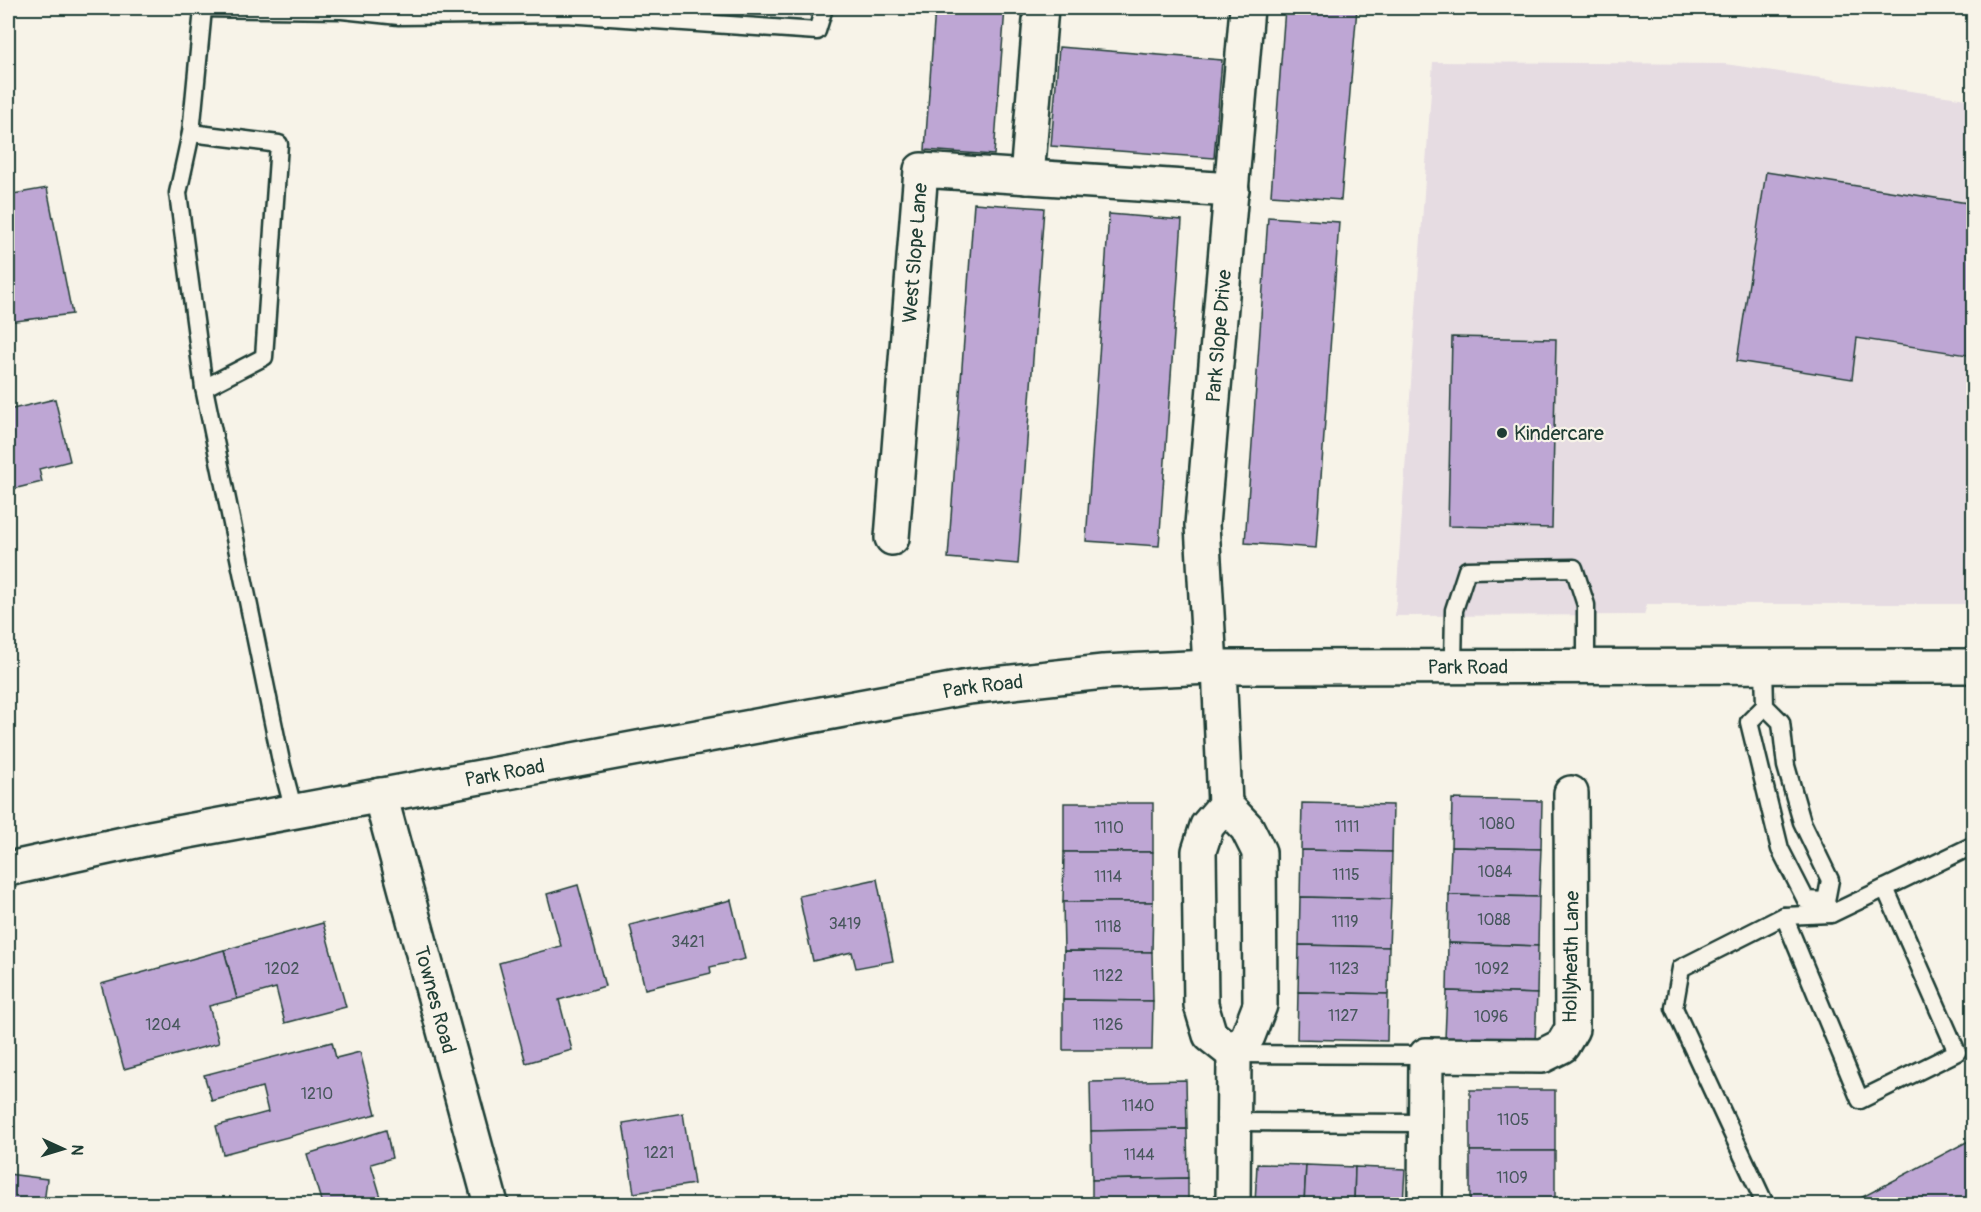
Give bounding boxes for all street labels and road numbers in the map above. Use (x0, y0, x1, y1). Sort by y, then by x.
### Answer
street label: West Slope Lane (896, 182, 932, 324)
street label: Park Slope Drive (1200, 268, 1237, 403)
street label: Park Road (1427, 654, 1508, 679)
street label: Park Road (941, 668, 1024, 704)
street label: Park Road (463, 753, 547, 792)
street label: Hollyheath Lane (1557, 890, 1585, 1023)
street label: Townes Road (409, 943, 462, 1056)

